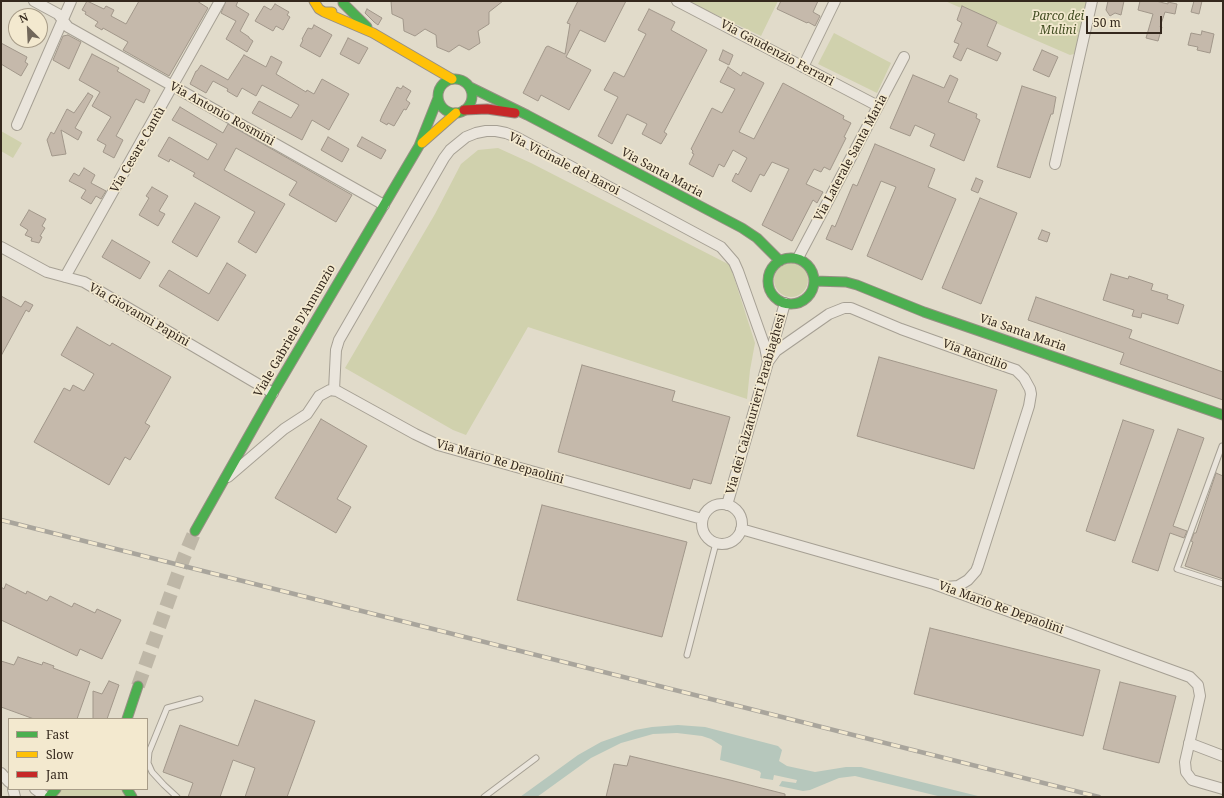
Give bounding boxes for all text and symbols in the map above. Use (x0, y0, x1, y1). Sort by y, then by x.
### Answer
north arrow (8, 8, 48, 48)
scale bar (1088, 8, 1164, 34)
text: N (16, 9, 30, 26)
park label: Parco dei Mulini (1032, 10, 1084, 38)
text: 50 m (1093, 14, 1121, 31)
street label: Via Gaudenzio Ferrari (718, 17, 836, 89)
street label: Via Antonio Rosmini (167, 79, 277, 149)
street label: Via Laterale Santa Maria (811, 92, 891, 224)
street label: Via Cesare Cantù (108, 105, 168, 195)
street label: Via Vicinale del Baroi (506, 130, 622, 198)
street label: Via Santa Maria (618, 145, 706, 201)
street label: Viale Gabriele D'Annunzio (251, 262, 339, 400)
street label: Via Giovanni Papini (86, 280, 192, 350)
street label: Via Santa Maria (978, 311, 1068, 355)
street label: Via dei Calzaturieri Parabiaghesi (723, 312, 789, 496)
street label: Via Rancilio (940, 337, 1010, 373)
street label: Via Mario Re Depaolini (435, 437, 565, 487)
street label: Via Mario Re Depaolini (936, 579, 1066, 637)
legend (8, 718, 148, 790)
text: Fast (46, 726, 69, 743)
text: Slow (46, 746, 74, 763)
text: Jam (46, 766, 68, 783)

